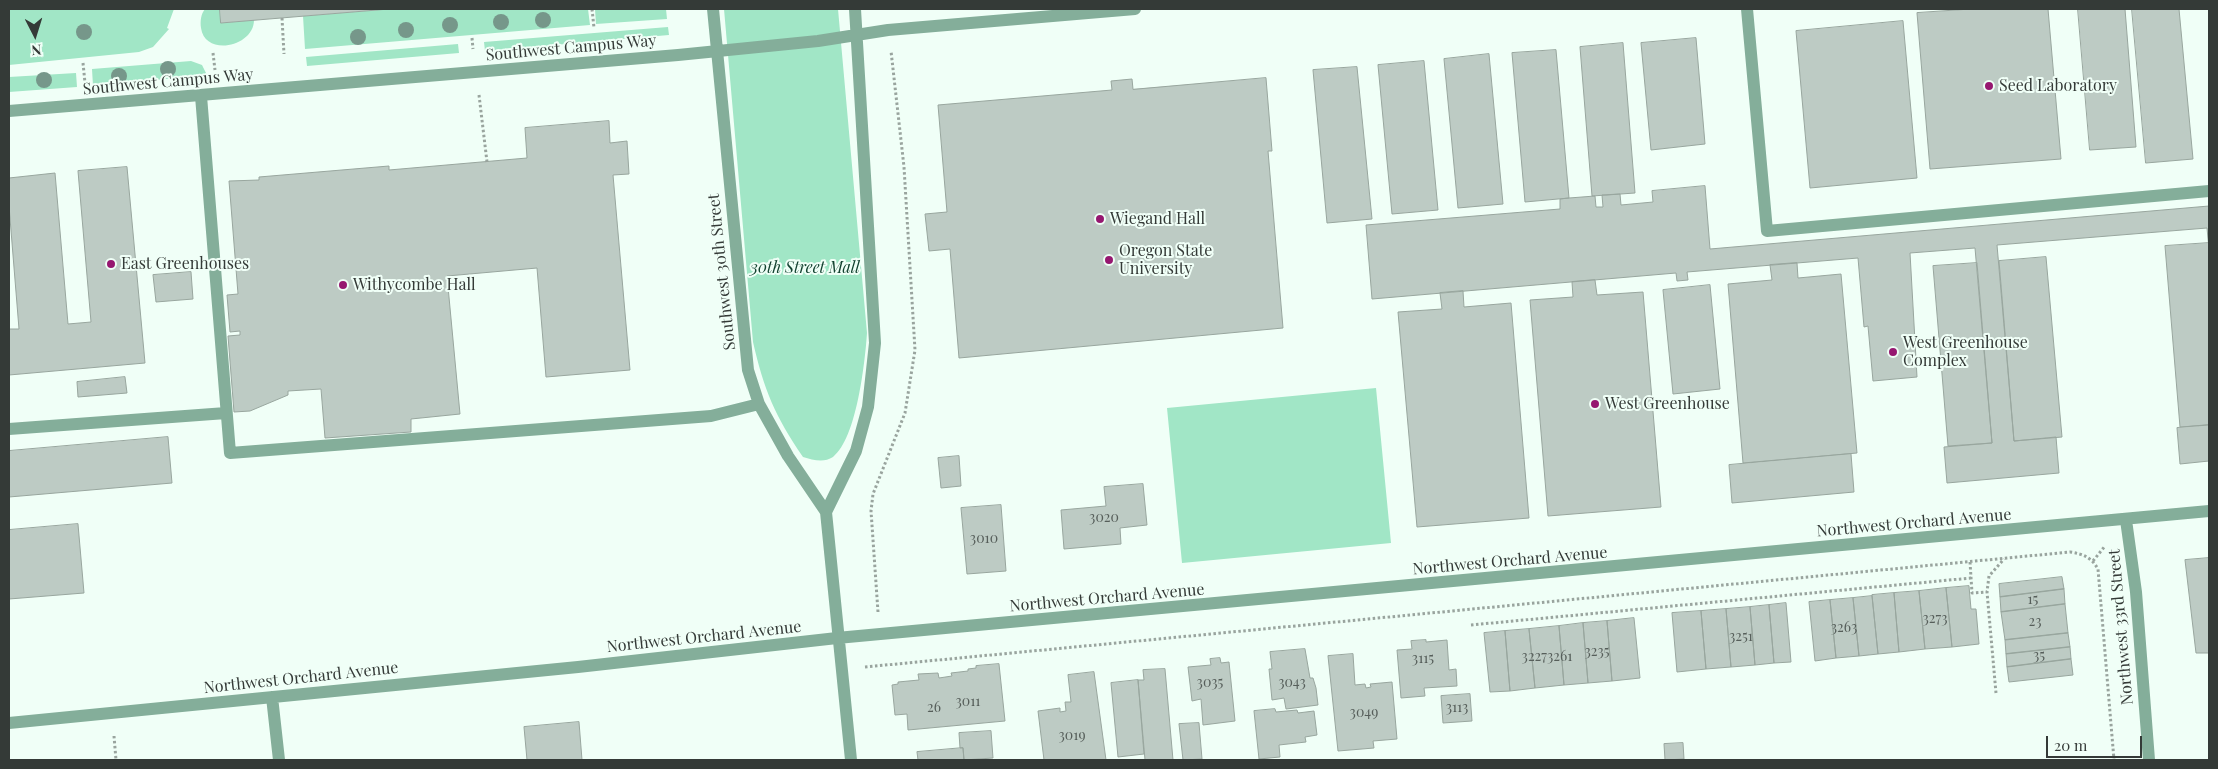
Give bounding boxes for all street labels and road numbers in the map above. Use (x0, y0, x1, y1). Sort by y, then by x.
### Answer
street label: Southwest Campus Way (485, 31, 657, 65)
street label: Southwest Campus Way (82, 65, 254, 99)
street label: Southwest 30th Street (704, 193, 740, 351)
street label: Northwest Orchard Avenue (1816, 505, 2012, 541)
street label: Northwest Orchard Avenue (1412, 543, 1608, 579)
street label: Northwest 33rd Street (2105, 548, 2137, 706)
street label: Northwest Orchard Avenue (1009, 580, 1205, 616)
street label: Northwest Orchard Avenue (606, 617, 802, 657)
street label: Northwest Orchard Avenue (203, 658, 399, 698)

